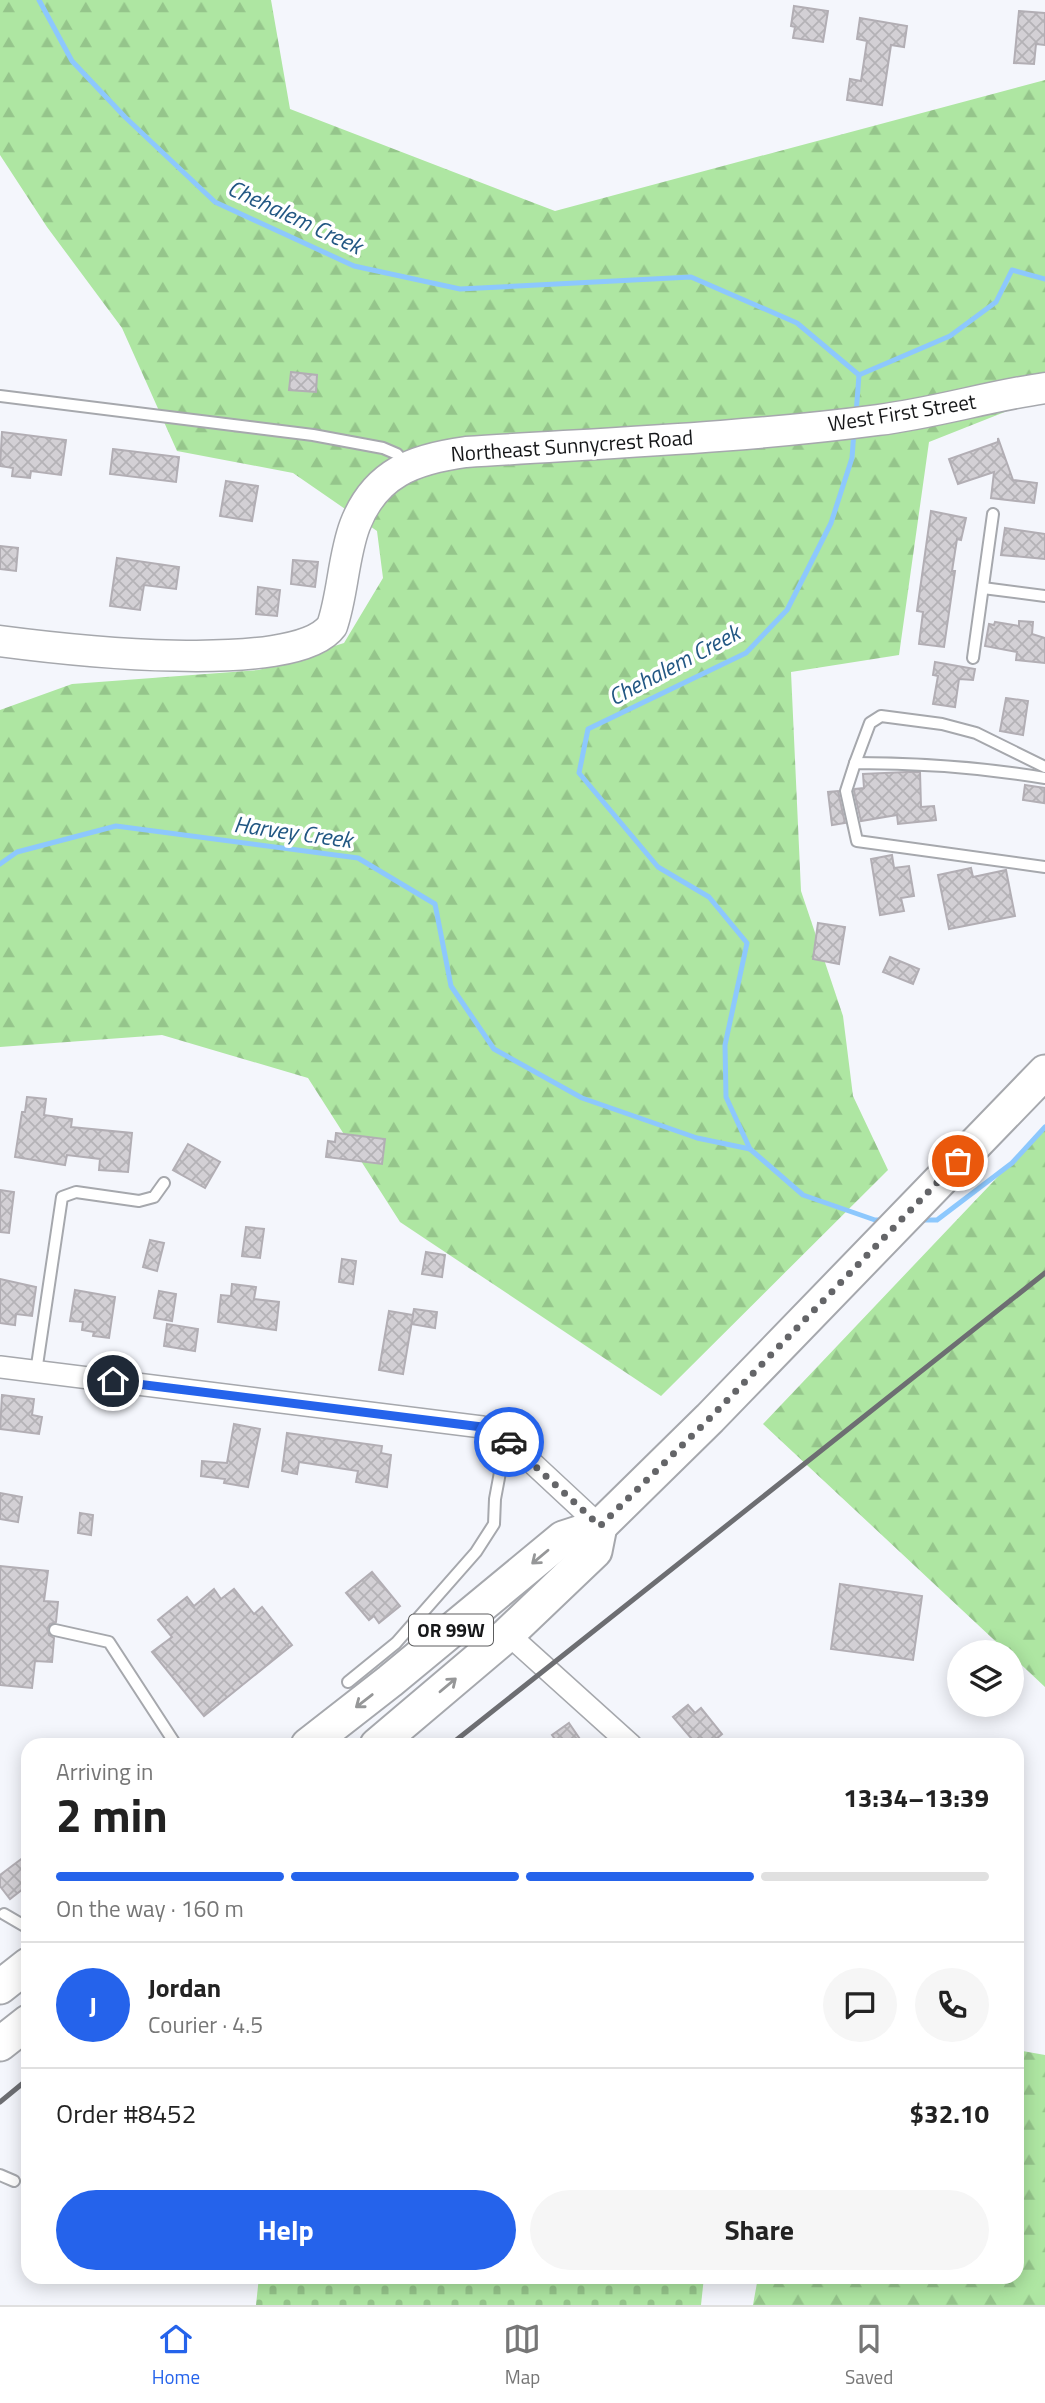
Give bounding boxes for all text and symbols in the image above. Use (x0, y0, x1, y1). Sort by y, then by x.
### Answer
water label: Chehalem Creek (222, 170, 371, 264)
street label: West First Street (826, 384, 979, 439)
street label: Northeast Sunnycrest Road (450, 421, 694, 469)
water label: Chehalem Creek (601, 614, 749, 714)
water label: Harvey Creek (232, 806, 357, 858)
pin (928, 1131, 988, 1191)
icon: bag (939, 1142, 977, 1180)
pin (83, 1351, 143, 1411)
icon: home (94, 1362, 132, 1400)
courier (474, 1407, 544, 1477)
icon: car (490, 1423, 528, 1461)
one-way arrow (532, 1549, 550, 1564)
road number: OR 99W (409, 1614, 493, 1646)
map controls (947, 1640, 1024, 1717)
button: layers (947, 1640, 1024, 1717)
one-way arrow (438, 1677, 456, 1693)
one-way arrow (356, 1693, 374, 1708)
text: Arriving in (56, 1754, 153, 1789)
text: 13:34–13:39 (843, 1778, 989, 1817)
text: 2 min (56, 1780, 168, 1850)
text: On the way · 160 m (56, 1891, 244, 1926)
text: Jordan (148, 1968, 221, 2007)
button: chat (823, 1968, 897, 2042)
button: phone (915, 1968, 989, 2042)
text: J (89, 1986, 97, 2025)
text: Courier · 4.5 (148, 2007, 263, 2042)
text: Order #8452 (56, 2094, 196, 2133)
text: $32.10 (910, 2094, 989, 2133)
button: Help (56, 2190, 516, 2270)
button: Share (530, 2190, 989, 2270)
tab: Home (152, 2320, 200, 2391)
tab: Map (503, 2320, 541, 2391)
tab: Saved (845, 2320, 893, 2391)

